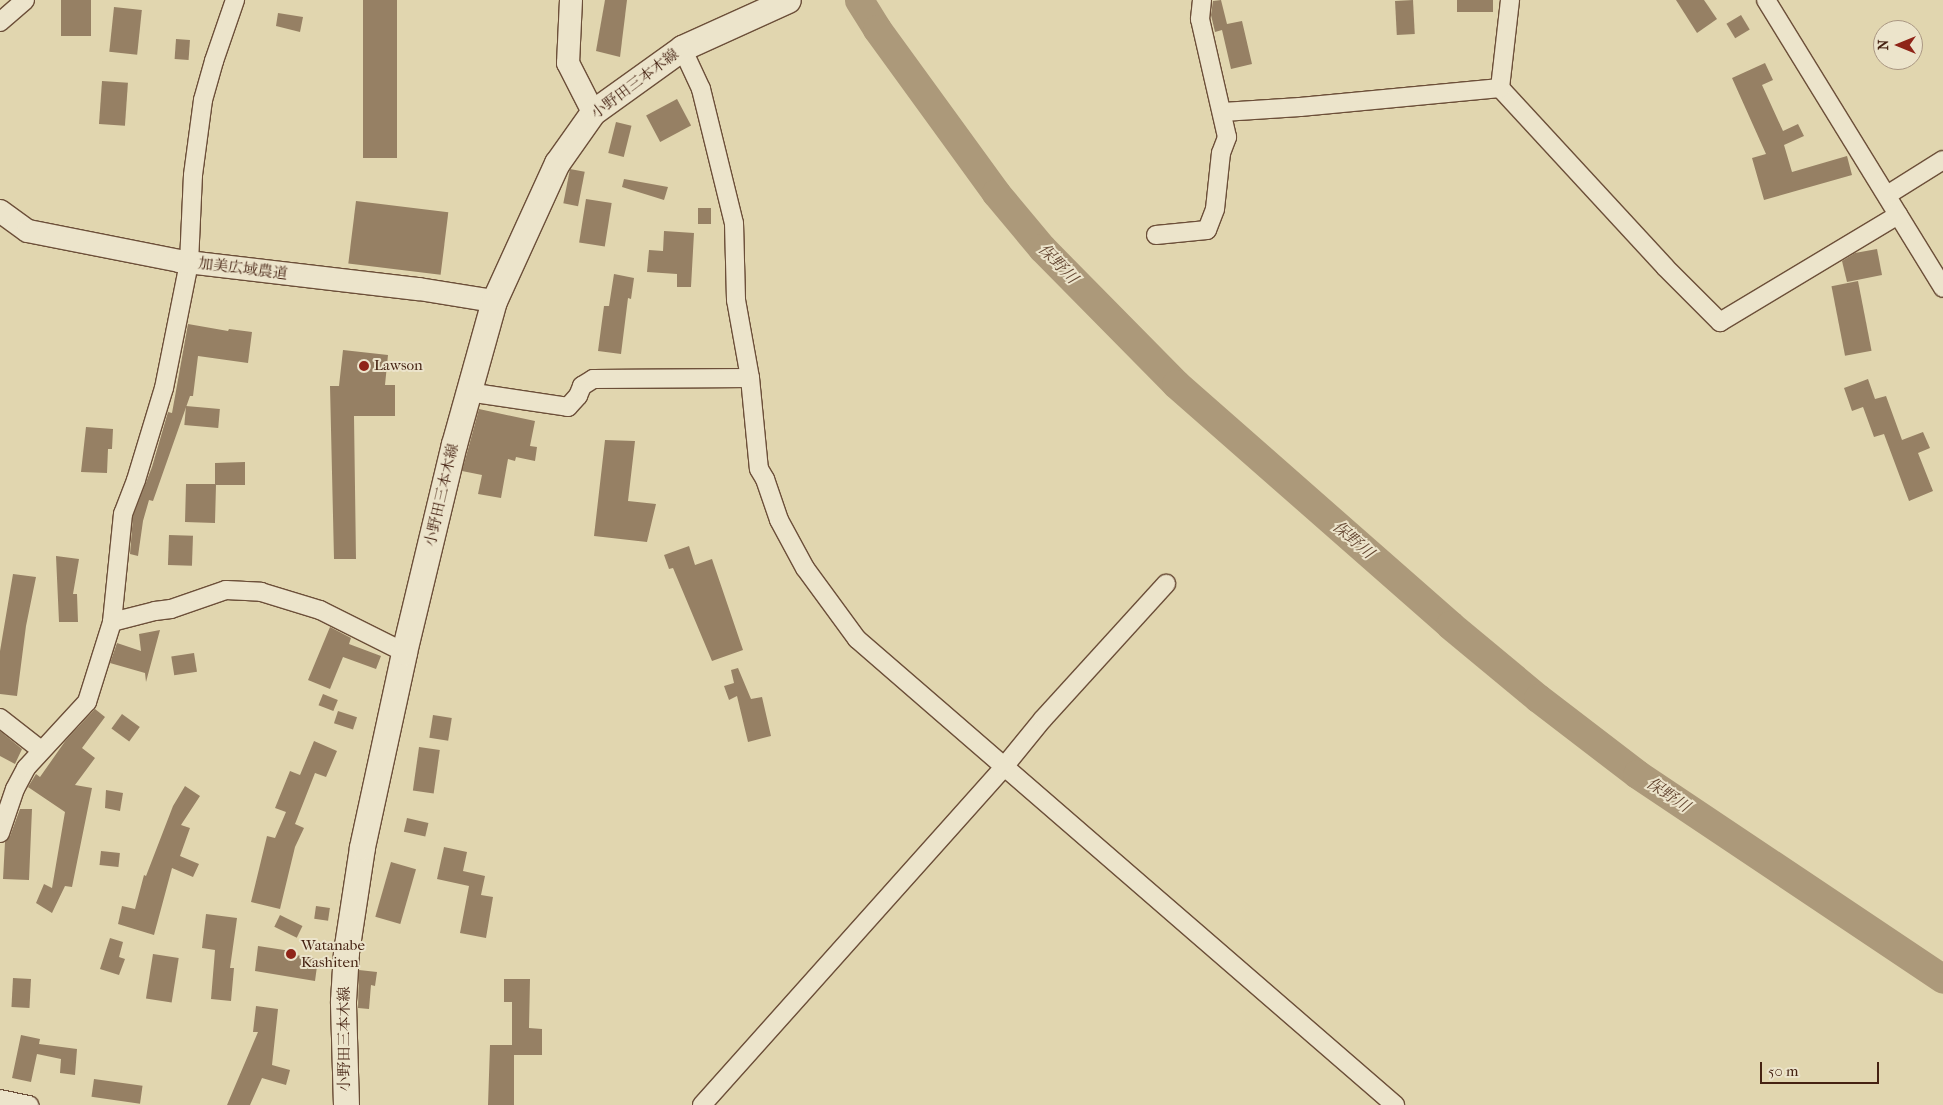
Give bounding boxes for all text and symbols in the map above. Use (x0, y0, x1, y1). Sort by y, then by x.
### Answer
north arrow (1873, 20, 1923, 70)
text: N (1875, 40, 1892, 50)
street label: 小野田三本木線 (588, 45, 682, 123)
water label: 保野川 (1034, 240, 1082, 288)
street label: 加美広域農道 (197, 255, 289, 283)
place label: Lawson (374, 357, 423, 375)
marker: Lawson (358, 360, 370, 372)
street label: 小野田三本木線 (421, 442, 463, 548)
water label: 保野川 (1329, 517, 1377, 563)
water label: 保野川 (1643, 774, 1693, 816)
place label: Watanabe Kashiten (301, 936, 365, 971)
marker: Watanabe Kashiten (285, 948, 297, 960)
street label: 小野田三本木線 (336, 987, 354, 1091)
scale bar (1763, 1052, 1882, 1084)
text: 50 m (1768, 1062, 1798, 1080)

